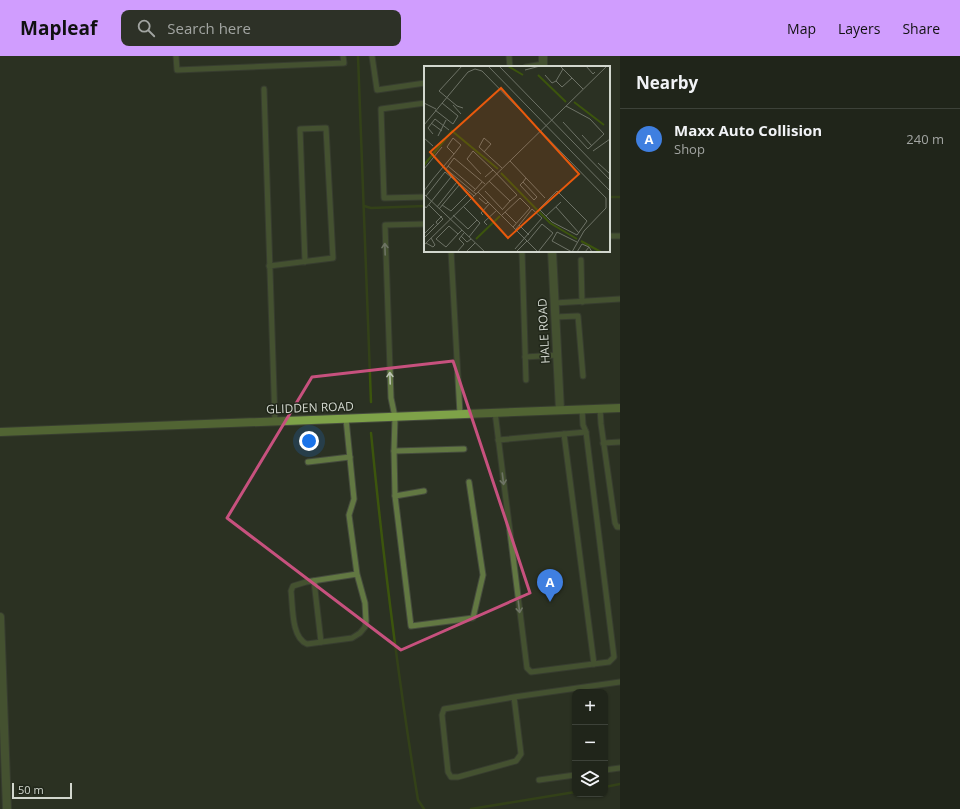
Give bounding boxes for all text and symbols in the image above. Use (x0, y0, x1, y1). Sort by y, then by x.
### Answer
search box (121, 10, 401, 46)
text: Mapleaf (20, 15, 97, 41)
icon: search (135, 17, 157, 39)
text: Search here (167, 18, 251, 38)
text: Map (787, 19, 816, 38)
text: Layers (838, 19, 880, 38)
text: Share (902, 19, 940, 38)
inset map (424, 66, 610, 252)
text: Nearby (636, 71, 698, 94)
text: Maxx Auto Collision (674, 120, 822, 140)
text: A (645, 130, 653, 148)
text: 240 m (906, 130, 944, 148)
text: Shop (674, 140, 705, 158)
one-way arrow (382, 243, 389, 256)
street label: HALE ROAD (533, 298, 554, 364)
one-way arrow (386, 372, 394, 385)
street label: GLIDDEN ROAD (266, 397, 354, 418)
your location (299, 431, 319, 451)
one-way arrow (499, 472, 507, 485)
pin: A (537, 569, 563, 602)
one-way arrow (515, 601, 523, 614)
map controls (572, 689, 608, 797)
button: + (572, 689, 608, 725)
button: − (572, 725, 608, 761)
button: layers (572, 761, 608, 797)
scale bar (12, 781, 72, 800)
text: 50 m (18, 782, 44, 797)

